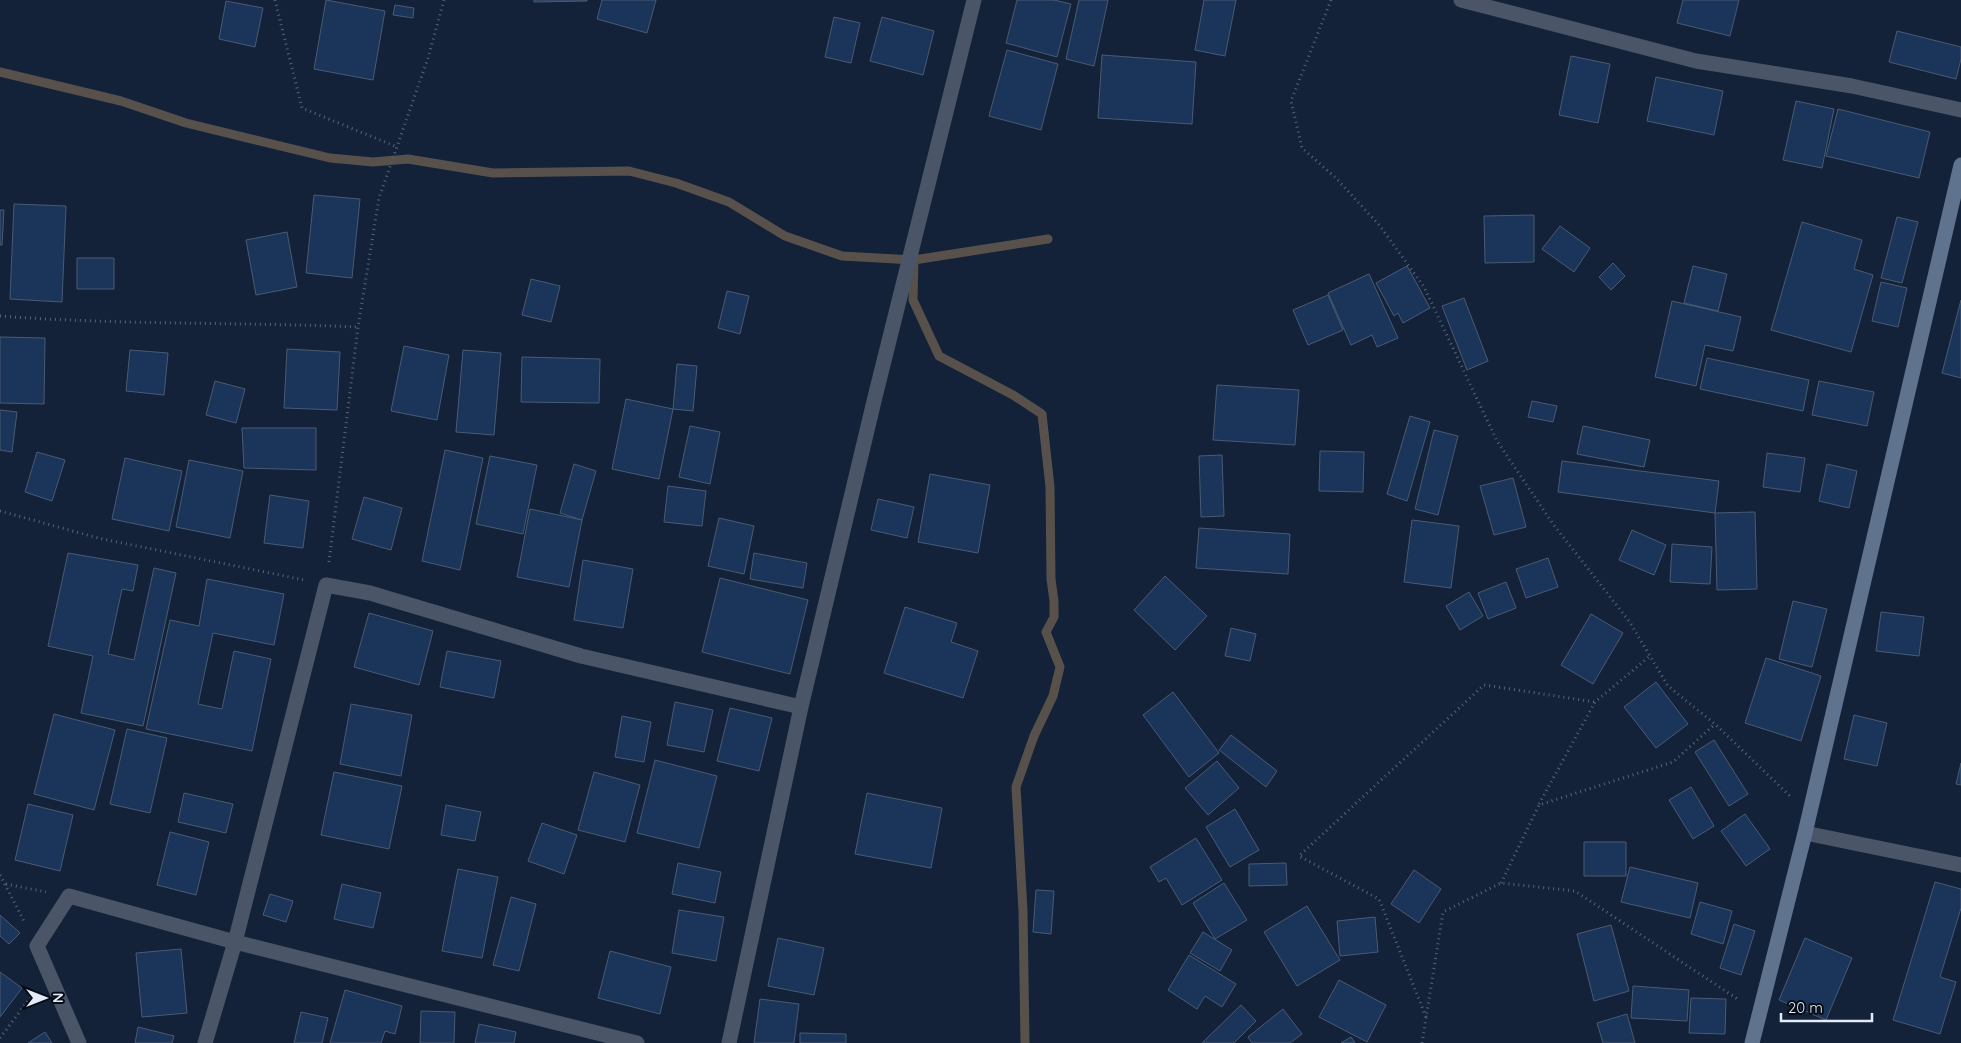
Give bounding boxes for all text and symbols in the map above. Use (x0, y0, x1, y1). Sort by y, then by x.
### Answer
north arrow (20, 973, 70, 1023)
scale bar (1781, 990, 1872, 1022)
text: N (49, 993, 67, 1003)
text: 20 m (1788, 998, 1823, 1017)

